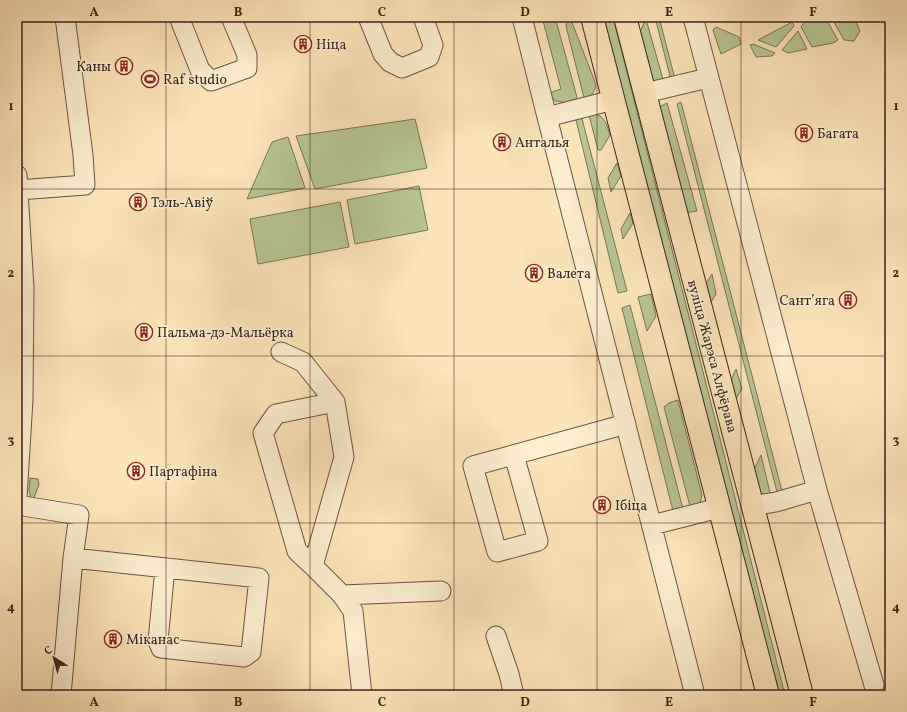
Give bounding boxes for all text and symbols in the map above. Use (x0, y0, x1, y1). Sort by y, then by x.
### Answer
text: A (89, 4, 99, 22)
text: B (234, 4, 243, 22)
text: C (378, 4, 386, 22)
text: D (520, 4, 530, 22)
text: E (665, 4, 673, 22)
text: F (809, 4, 817, 22)
building icon: Ніца (293, 34, 313, 54)
place label: Ніца (316, 36, 346, 55)
building icon: Каны (114, 56, 134, 76)
place label: Каны (76, 58, 111, 77)
sports icon: Raf studio (140, 69, 160, 89)
place label: Raf studio (163, 71, 227, 90)
text: 1 (8, 98, 14, 116)
text: 1 (893, 98, 899, 116)
building icon: Багата (794, 123, 814, 143)
place label: Багата (817, 125, 859, 144)
building icon: Анталья (492, 132, 512, 152)
place label: Анталья (515, 134, 569, 153)
building icon: Тэль-Авіў (128, 192, 148, 212)
place label: Тэль-Авіў (151, 194, 214, 213)
building icon: Валета (524, 263, 544, 283)
text: 2 (8, 265, 15, 283)
place label: Валета (547, 265, 591, 284)
text: 2 (893, 265, 900, 283)
street label: вуліца Жарэса Алфёрава (682, 278, 741, 435)
building icon: Сантʼяга (838, 290, 858, 310)
place label: Сантʼяга (779, 292, 835, 311)
building icon: Пальма-дэ-Мальёрка (134, 322, 154, 342)
place label: Пальма-дэ-Мальёрка (157, 324, 294, 343)
text: 3 (8, 432, 15, 450)
text: 3 (893, 432, 900, 450)
building icon: Партафіна (126, 461, 146, 481)
place label: Партафіна (149, 463, 217, 482)
building icon: Ібіца (592, 495, 612, 515)
place label: Ібіца (615, 497, 647, 516)
text: 4 (7, 599, 15, 617)
text: 4 (892, 599, 900, 617)
building icon: Міканас (103, 629, 123, 649)
place label: Міканас (126, 631, 179, 650)
north arrow (34, 638, 74, 678)
text: С (42, 643, 56, 659)
text: A (89, 694, 99, 712)
text: B (234, 694, 243, 712)
text: C (378, 694, 386, 712)
text: D (520, 694, 530, 712)
text: E (665, 694, 673, 712)
text: F (809, 694, 817, 712)

